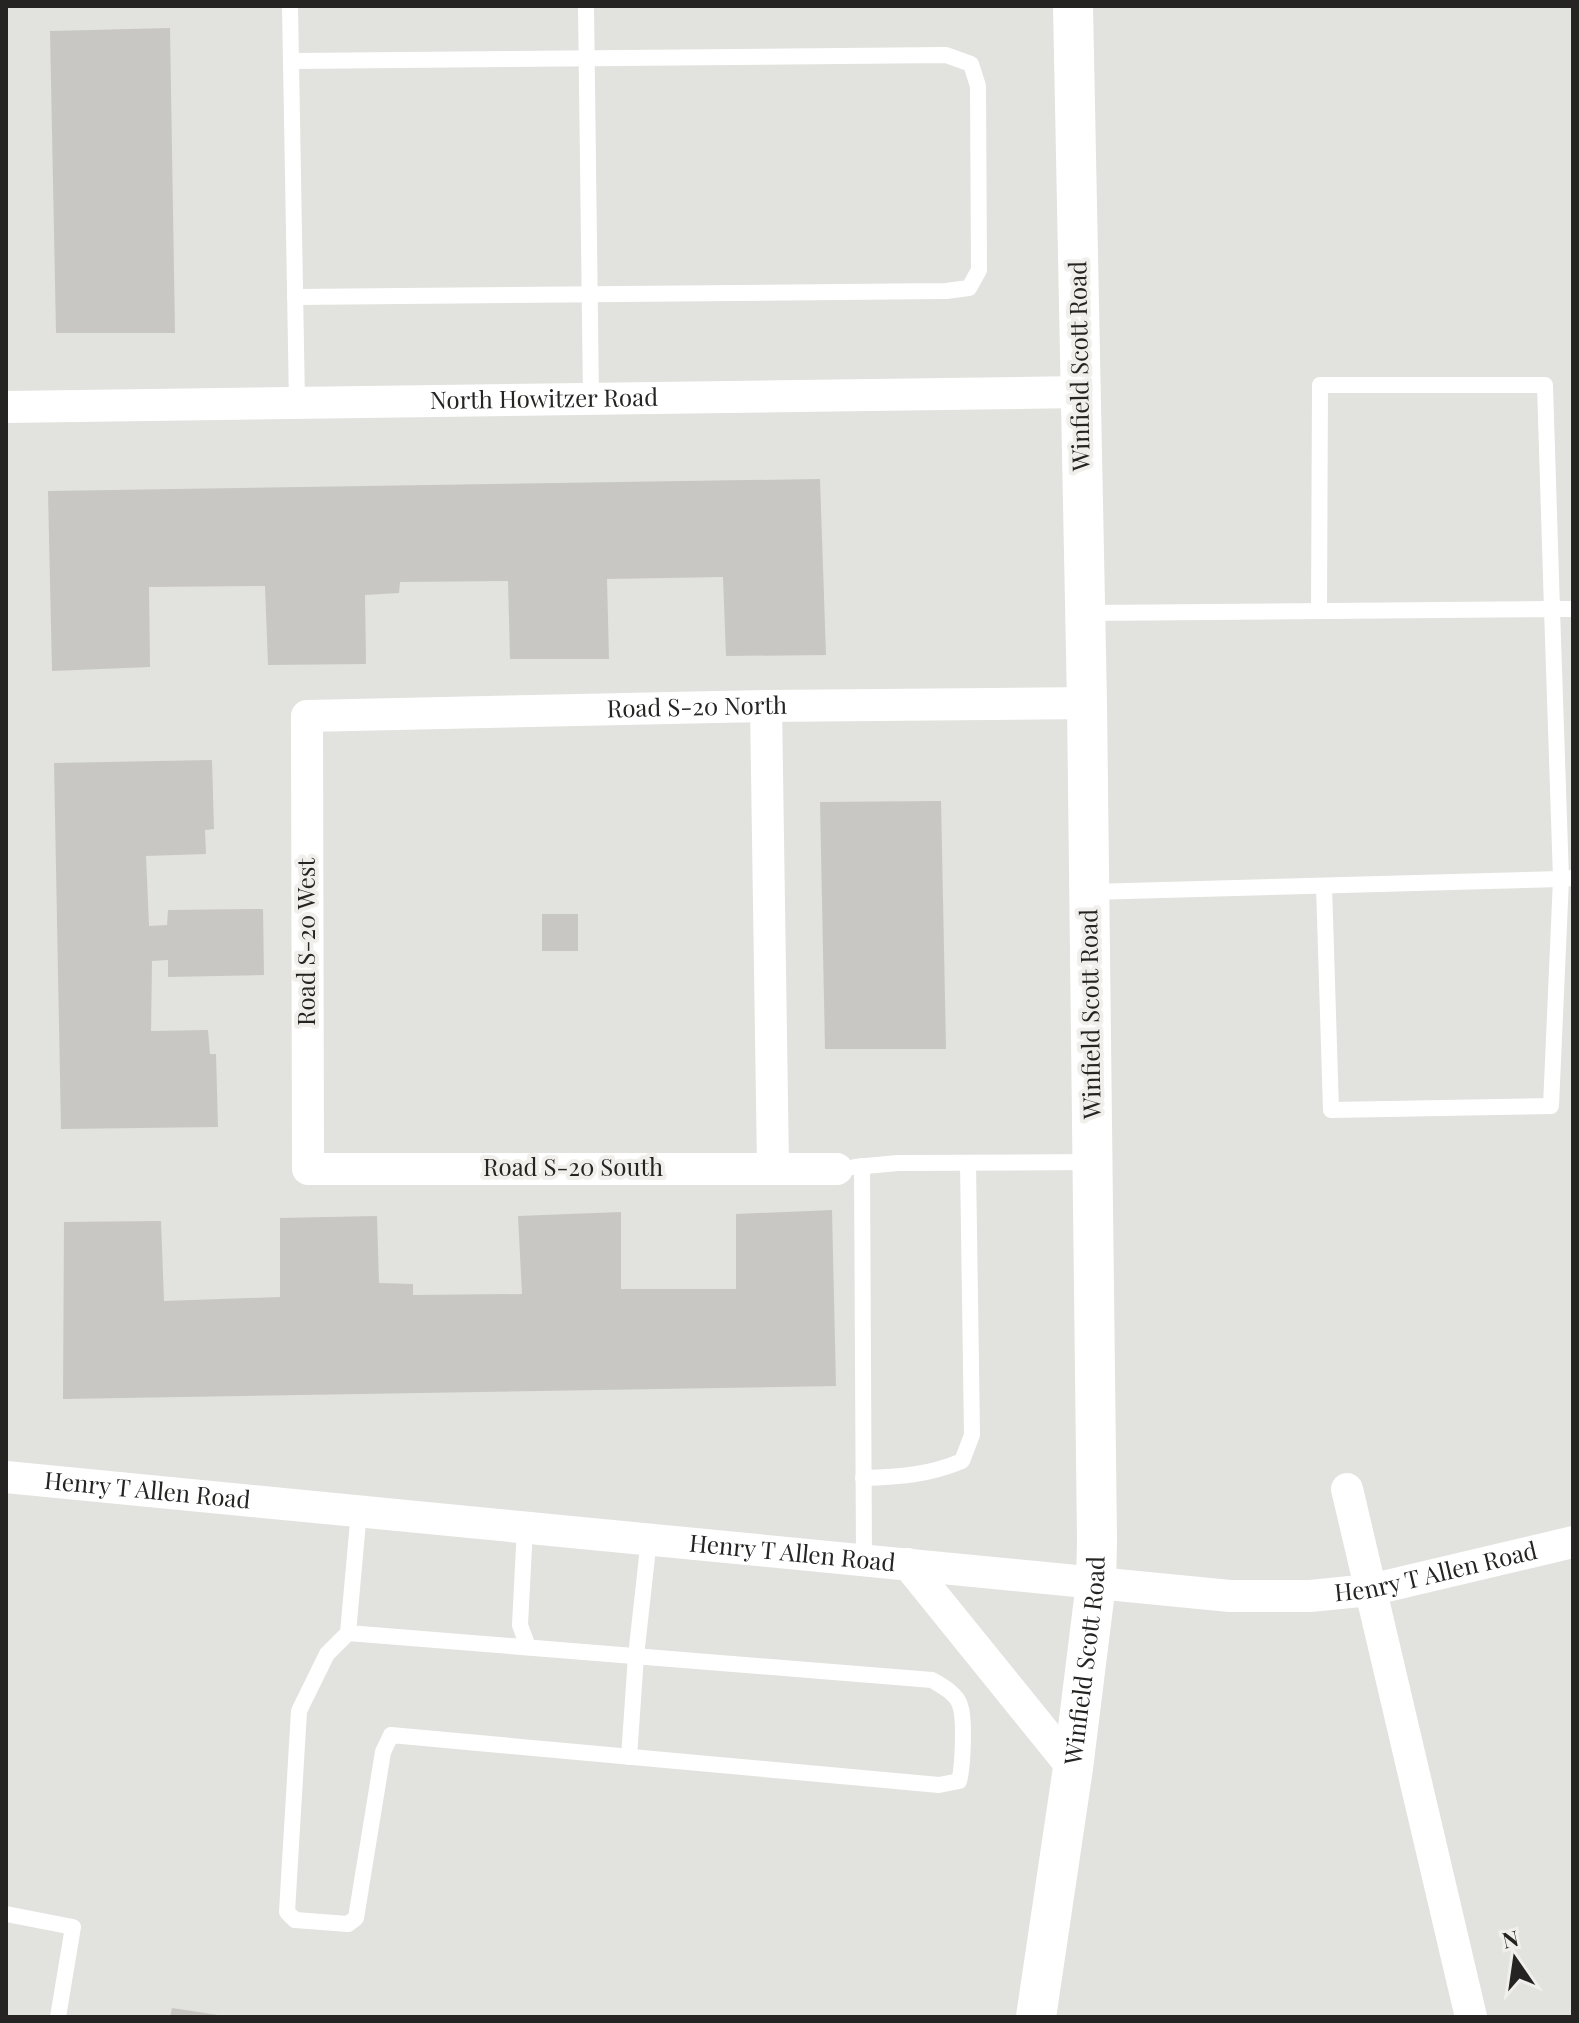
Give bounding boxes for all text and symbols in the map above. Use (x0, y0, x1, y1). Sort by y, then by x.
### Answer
street label: Winfield Scott Road (1060, 261, 1096, 472)
street label: North Howitzer Road (430, 380, 658, 415)
street label: Road S-20 North (606, 688, 787, 723)
street label: Road S-20 West (289, 857, 321, 1026)
street label: Winfield Scott Road (1071, 909, 1107, 1120)
street label: Road S-20 South (483, 1150, 663, 1182)
street label: Henry T Allen Road (43, 1463, 252, 1515)
street label: Henry T Allen Road (688, 1526, 897, 1577)
street label: Henry T Allen Road (1333, 1533, 1540, 1607)
street label: Winfield Scott Road (1055, 1556, 1111, 1768)
north arrow (1475, 1919, 1555, 1999)
text: N (1499, 1922, 1521, 1955)

